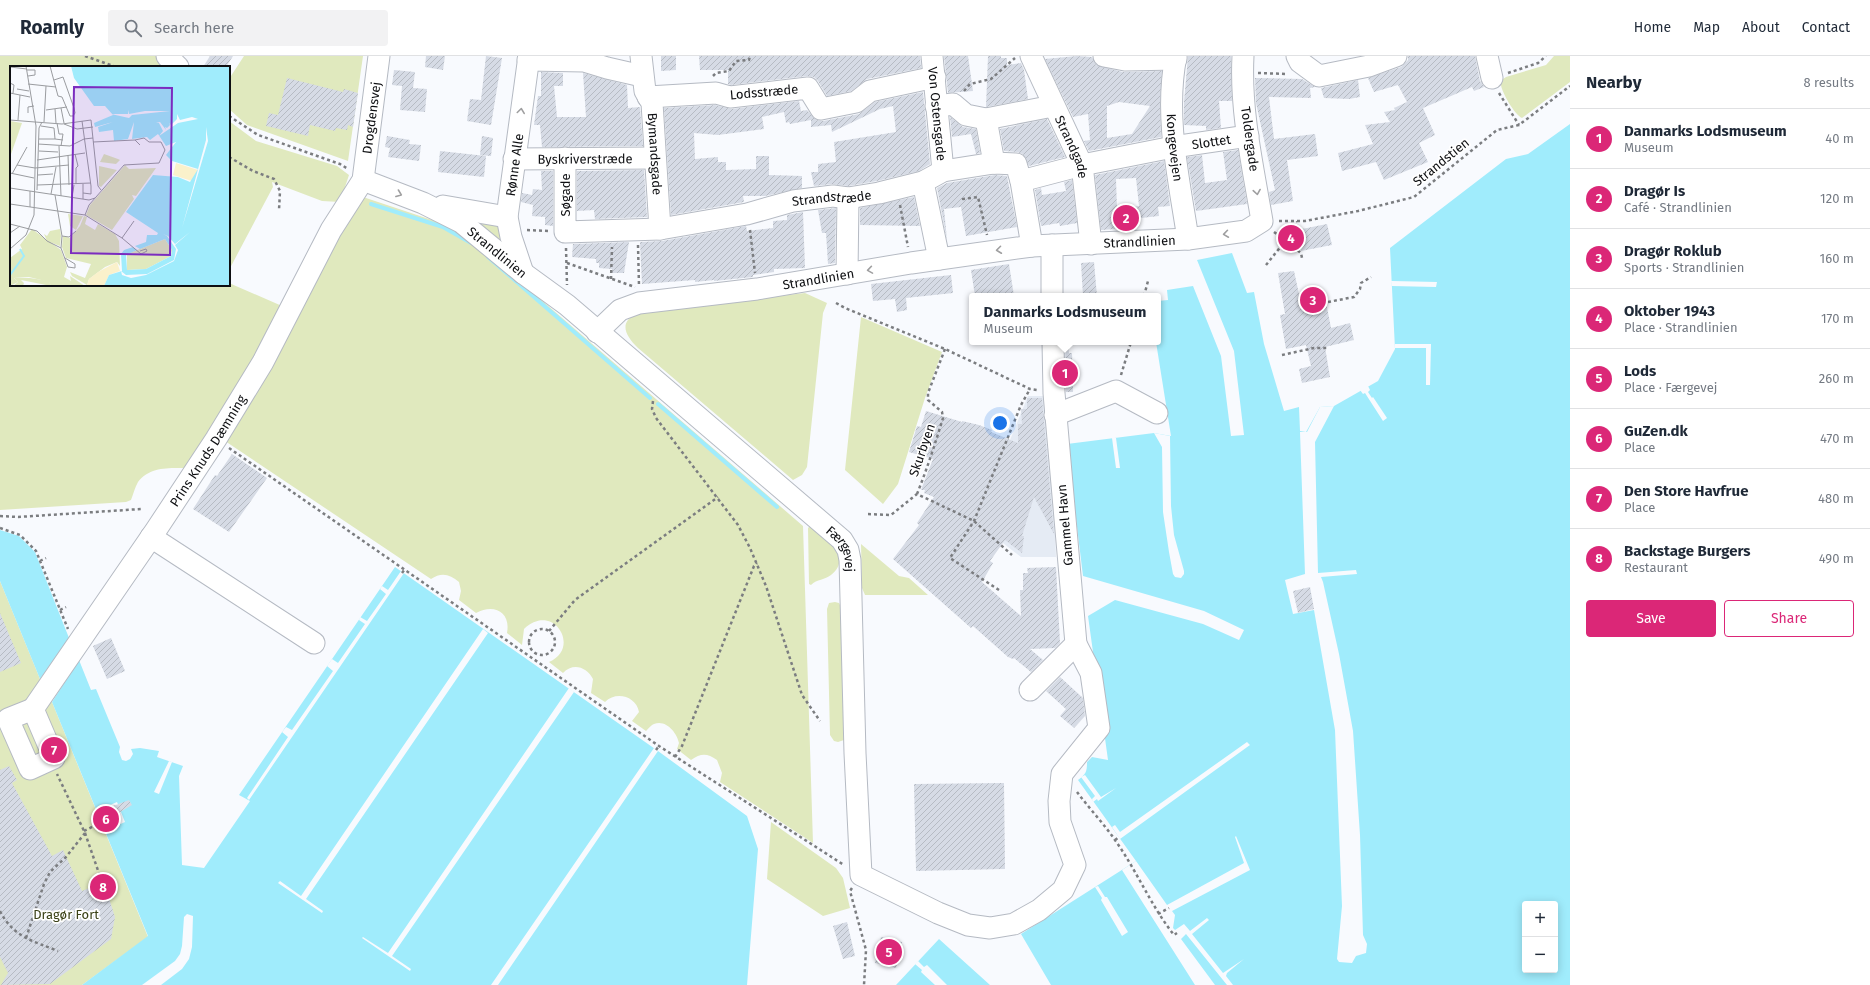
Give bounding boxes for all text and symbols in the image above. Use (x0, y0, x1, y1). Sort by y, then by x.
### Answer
search box (108, 10, 388, 46)
text: Roamly (20, 16, 84, 39)
icon: search (122, 17, 144, 39)
text: Search here (154, 19, 234, 37)
text: Home (1634, 19, 1671, 36)
text: Map (1693, 19, 1720, 36)
text: About (1742, 19, 1780, 36)
text: Contact (1802, 19, 1850, 36)
inset map (10, 66, 230, 286)
street label: Von Ostensgade (926, 66, 949, 161)
text: Nearby (1586, 72, 1641, 93)
text: 8 results (1803, 75, 1854, 90)
street label: Drogdensvej (359, 81, 383, 155)
street label: Lodsstræde (729, 82, 799, 102)
street label: Toldergade (1238, 106, 1262, 172)
one-way arrow (516, 108, 525, 114)
street label: Bymandsgade (645, 112, 665, 195)
street label: Strandgade (1052, 113, 1091, 179)
street label: Kongevejen (1164, 113, 1186, 183)
text: Danmarks Lodsmuseum (1624, 122, 1787, 140)
street label: Slottet (1191, 131, 1232, 152)
text: 1 (1596, 131, 1602, 146)
text: 40 m (1825, 131, 1854, 146)
street label: Rønne Alle (502, 133, 526, 197)
street label: Strandstien (1410, 135, 1472, 189)
text: Museum (1624, 140, 1674, 155)
street label: Byskriverstræde (537, 151, 633, 166)
street label: Søgade (558, 173, 573, 217)
text: Dragør Is (1624, 182, 1685, 200)
street label: Strandstræde (791, 187, 872, 209)
one-way arrow (395, 189, 402, 197)
one-way arrow (1252, 189, 1261, 195)
text: 2 (1596, 191, 1602, 206)
text: 120 m (1820, 191, 1854, 206)
text: Café · Strandlinien (1624, 200, 1732, 215)
pin: 2 (1113, 203, 1139, 233)
street label: Strandlinien (465, 223, 530, 281)
pin: 4 (1278, 223, 1304, 253)
one-way arrow (1223, 229, 1229, 238)
street label: Strandlinien (1103, 232, 1176, 250)
text: Dragør Roklub (1624, 242, 1722, 260)
one-way arrow (996, 245, 1002, 254)
text: 3 (1596, 251, 1602, 266)
text: 160 m (1820, 251, 1854, 266)
text: Sports · Strandlinien (1624, 260, 1744, 275)
street label: Strandlinien (781, 265, 855, 292)
one-way arrow (867, 265, 874, 274)
pin: 3 (1300, 285, 1326, 315)
popup (969, 293, 1161, 345)
text: Oktober 1943 (1624, 302, 1715, 320)
text: Danmarks Lodsmuseum (984, 303, 1146, 321)
text: 4 (1595, 311, 1603, 326)
text: 170 m (1821, 311, 1854, 326)
text: Place · Strandlinien (1624, 320, 1738, 335)
text: Museum (984, 321, 1033, 336)
pin: 1 (1052, 358, 1078, 388)
text: Lods (1624, 362, 1656, 380)
text: 5 (1596, 371, 1602, 386)
text: 260 m (1819, 371, 1854, 386)
text: Place · Færgevej (1624, 380, 1717, 395)
street label: Prins Knuds Dæmning (166, 392, 249, 509)
your location (990, 413, 1010, 433)
street label: Skurbyen (906, 422, 938, 478)
text: GuZen.dk (1624, 422, 1688, 440)
text: 6 (1595, 431, 1603, 446)
text: 470 m (1820, 431, 1854, 446)
text: Place (1624, 440, 1655, 455)
text: Den Store Havfrue (1624, 482, 1748, 500)
street label: Gammel Havn (1054, 484, 1076, 566)
text: 7 (1596, 491, 1602, 506)
text: 480 m (1818, 491, 1854, 506)
text: Place (1624, 500, 1655, 515)
street label: Færgevej (823, 522, 858, 572)
text: Backstage Burgers (1624, 542, 1751, 560)
text: 8 (1595, 551, 1603, 566)
text: 490 m (1819, 551, 1854, 566)
text: Restaurant (1624, 560, 1688, 575)
button: Save (1586, 600, 1716, 637)
button: Share (1724, 600, 1854, 637)
pin: 7 (41, 735, 67, 765)
pin: 6 (93, 804, 119, 834)
pin: 8 (90, 872, 116, 902)
map controls (1522, 901, 1558, 973)
button: + (1522, 901, 1558, 937)
park label: Dragør Fort (33, 907, 99, 922)
pin: 5 (876, 937, 902, 967)
button: − (1522, 937, 1558, 973)

